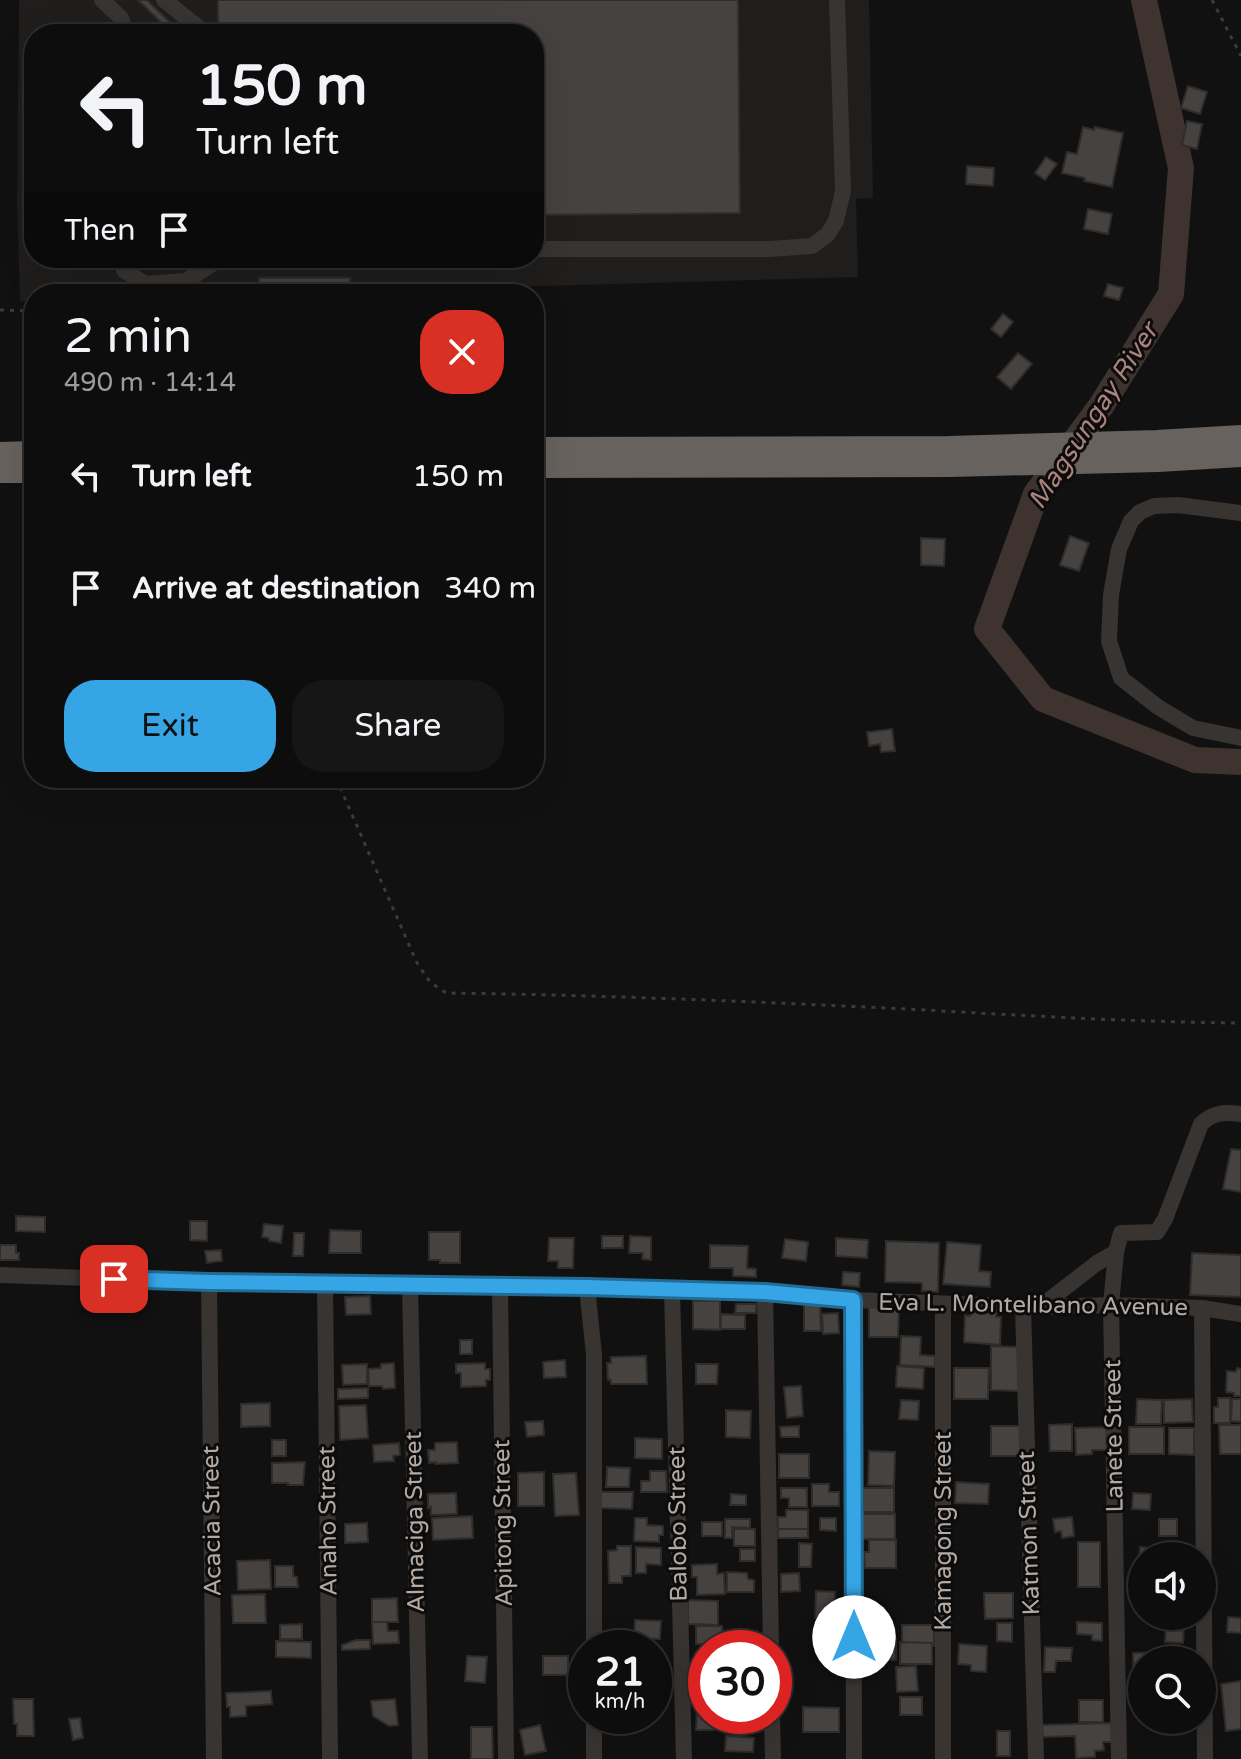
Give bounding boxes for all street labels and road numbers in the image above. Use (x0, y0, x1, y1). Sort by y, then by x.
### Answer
street label: Eva L. Montelibano Avenue (878, 1288, 1188, 1322)
street label: Lanete Street (1098, 1359, 1130, 1513)
street label: Almaciga Street (399, 1431, 431, 1613)
street label: Kamagong Street (929, 1431, 958, 1631)
street label: Apitong Street (487, 1439, 519, 1607)
street label: Acacia Street (196, 1445, 228, 1597)
street label: Anaho Street (312, 1446, 344, 1596)
street label: Balobo Street (662, 1446, 694, 1602)
street label: Katmon Street (1012, 1450, 1046, 1616)

